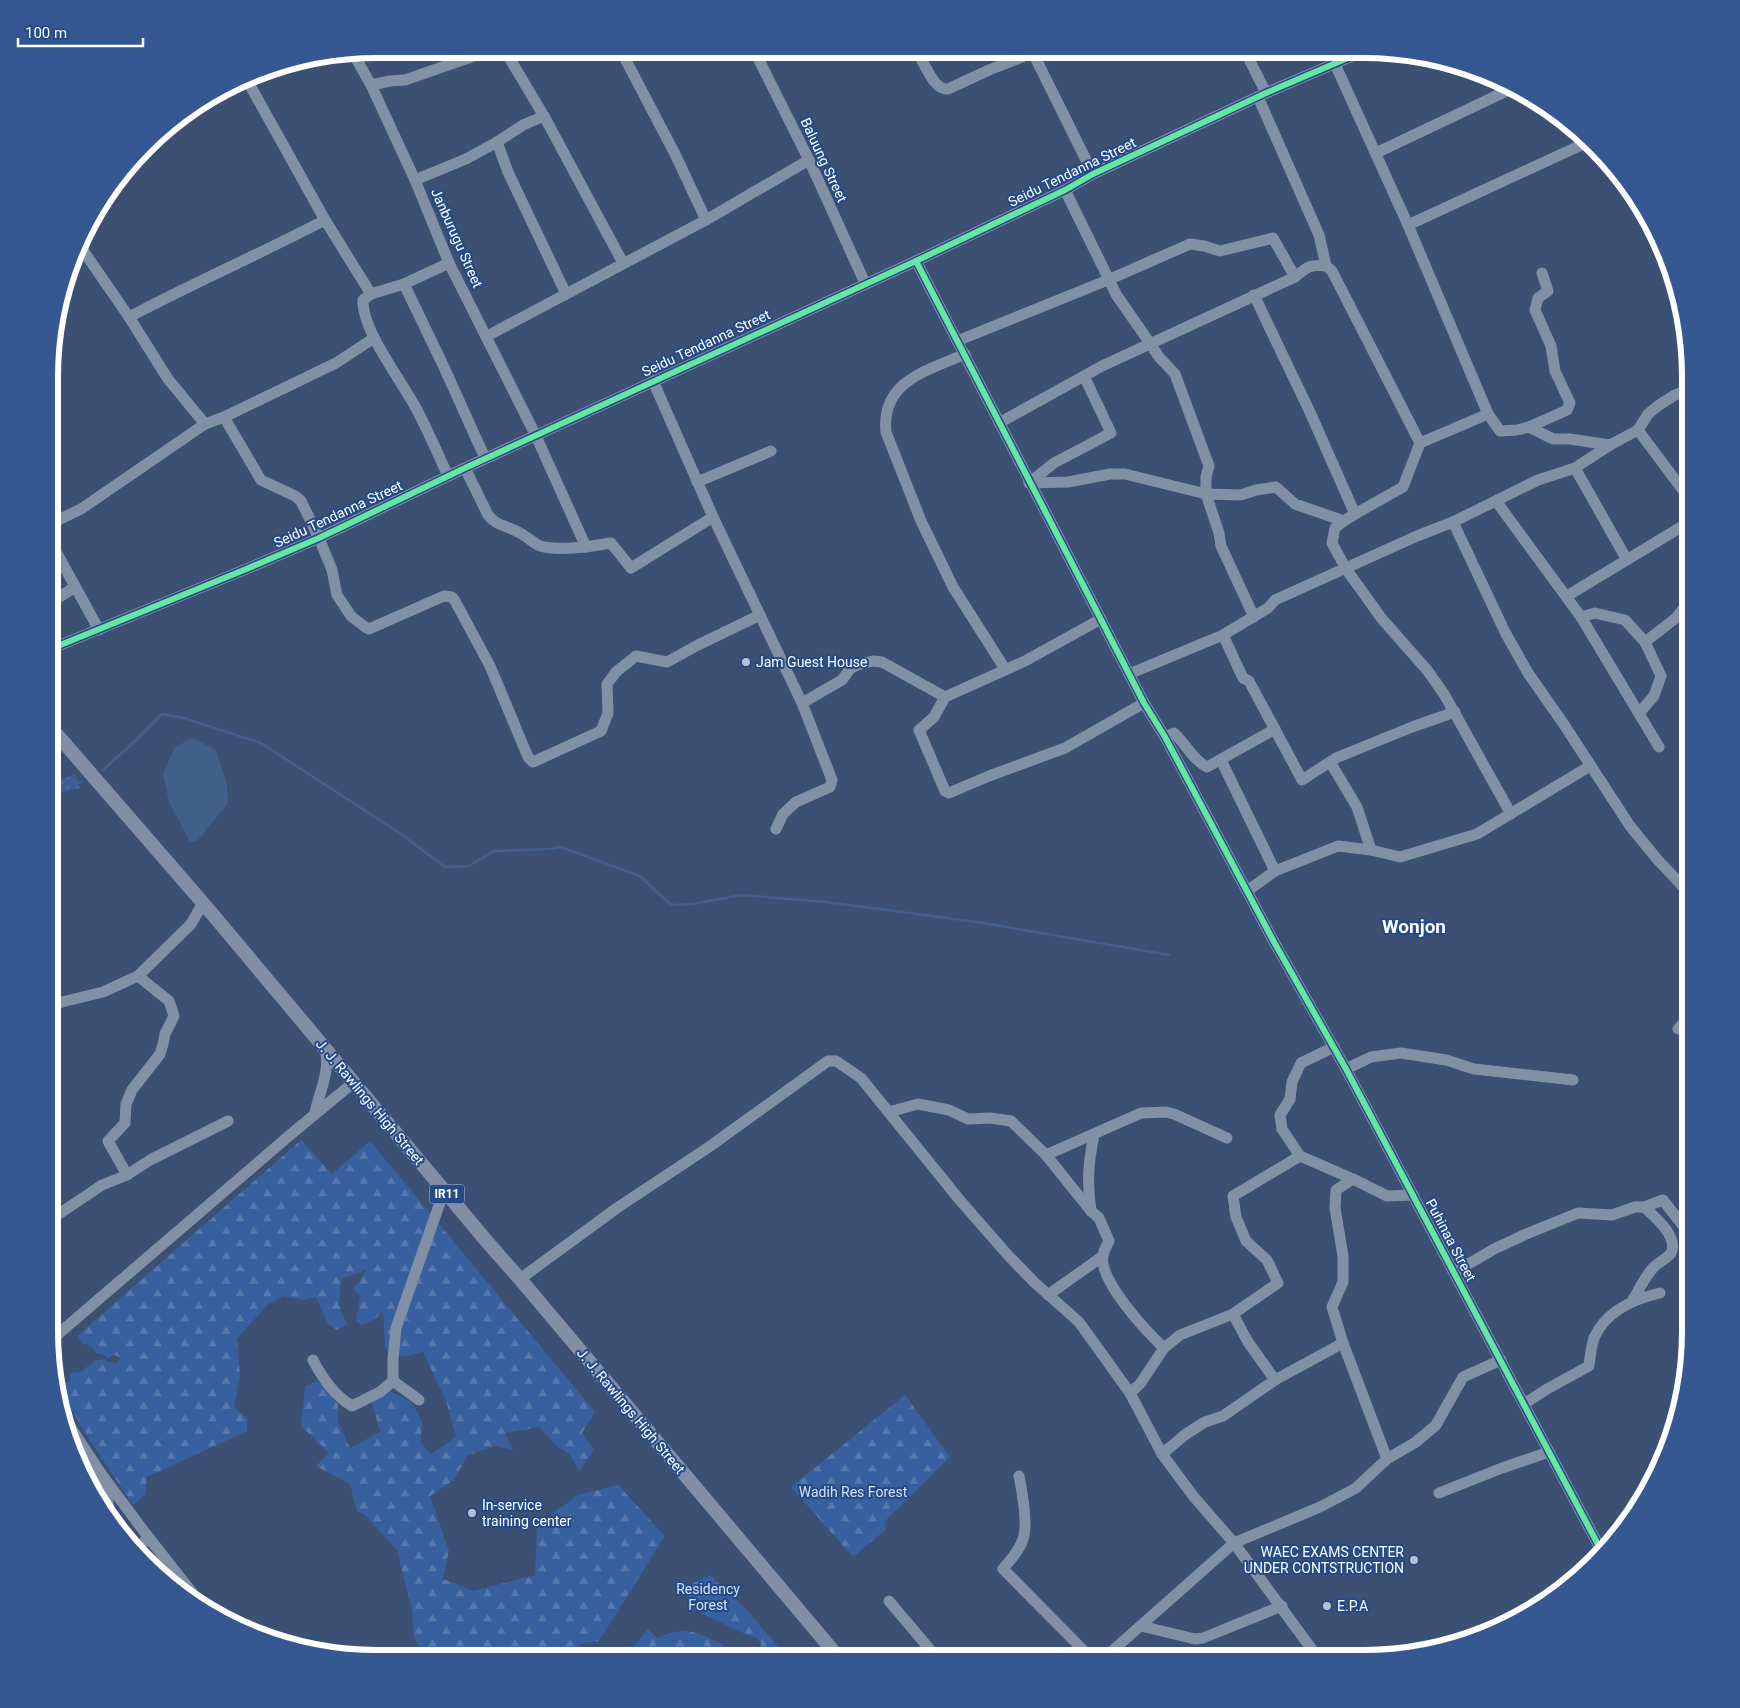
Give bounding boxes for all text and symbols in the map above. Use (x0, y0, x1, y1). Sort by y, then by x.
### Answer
scale bar (18, 15, 142, 47)
text: 100 m (25, 24, 67, 42)
street label: Baluung Street (797, 115, 851, 205)
street label: Seidu Tendanna Street (1006, 134, 1139, 210)
street label: Janburugu Street (428, 186, 486, 291)
street label: Seidu Tendanna Street (639, 306, 773, 380)
street label: Seidu Tendanna Street (271, 477, 405, 551)
place label: Jam Guest House (756, 654, 867, 670)
marker: Jam Guest House (740, 656, 752, 668)
district label: Wonjon (1382, 915, 1446, 938)
street label: J. J. Rawlings High Street (313, 1036, 428, 1168)
road number: IR11 (430, 1184, 464, 1204)
street label: Puhinaa Street (1423, 1196, 1480, 1284)
street label: J. J. Rawlings High Street (574, 1345, 689, 1477)
park label: Wadih Res Forest (799, 1484, 908, 1500)
place label: In-service training center (482, 1497, 572, 1529)
marker: In-service training center (466, 1507, 478, 1519)
place label: WAEC EXAMS CENTER UNDER CONTSTRUCTION (1244, 1544, 1404, 1576)
marker: WAEC EXAMS CENTER UNDER CONTSTRUCTION (1408, 1554, 1420, 1566)
park label: Residency Forest (676, 1581, 740, 1613)
place label: E.P.A (1337, 1598, 1368, 1614)
marker: E.P.A (1321, 1600, 1333, 1612)

